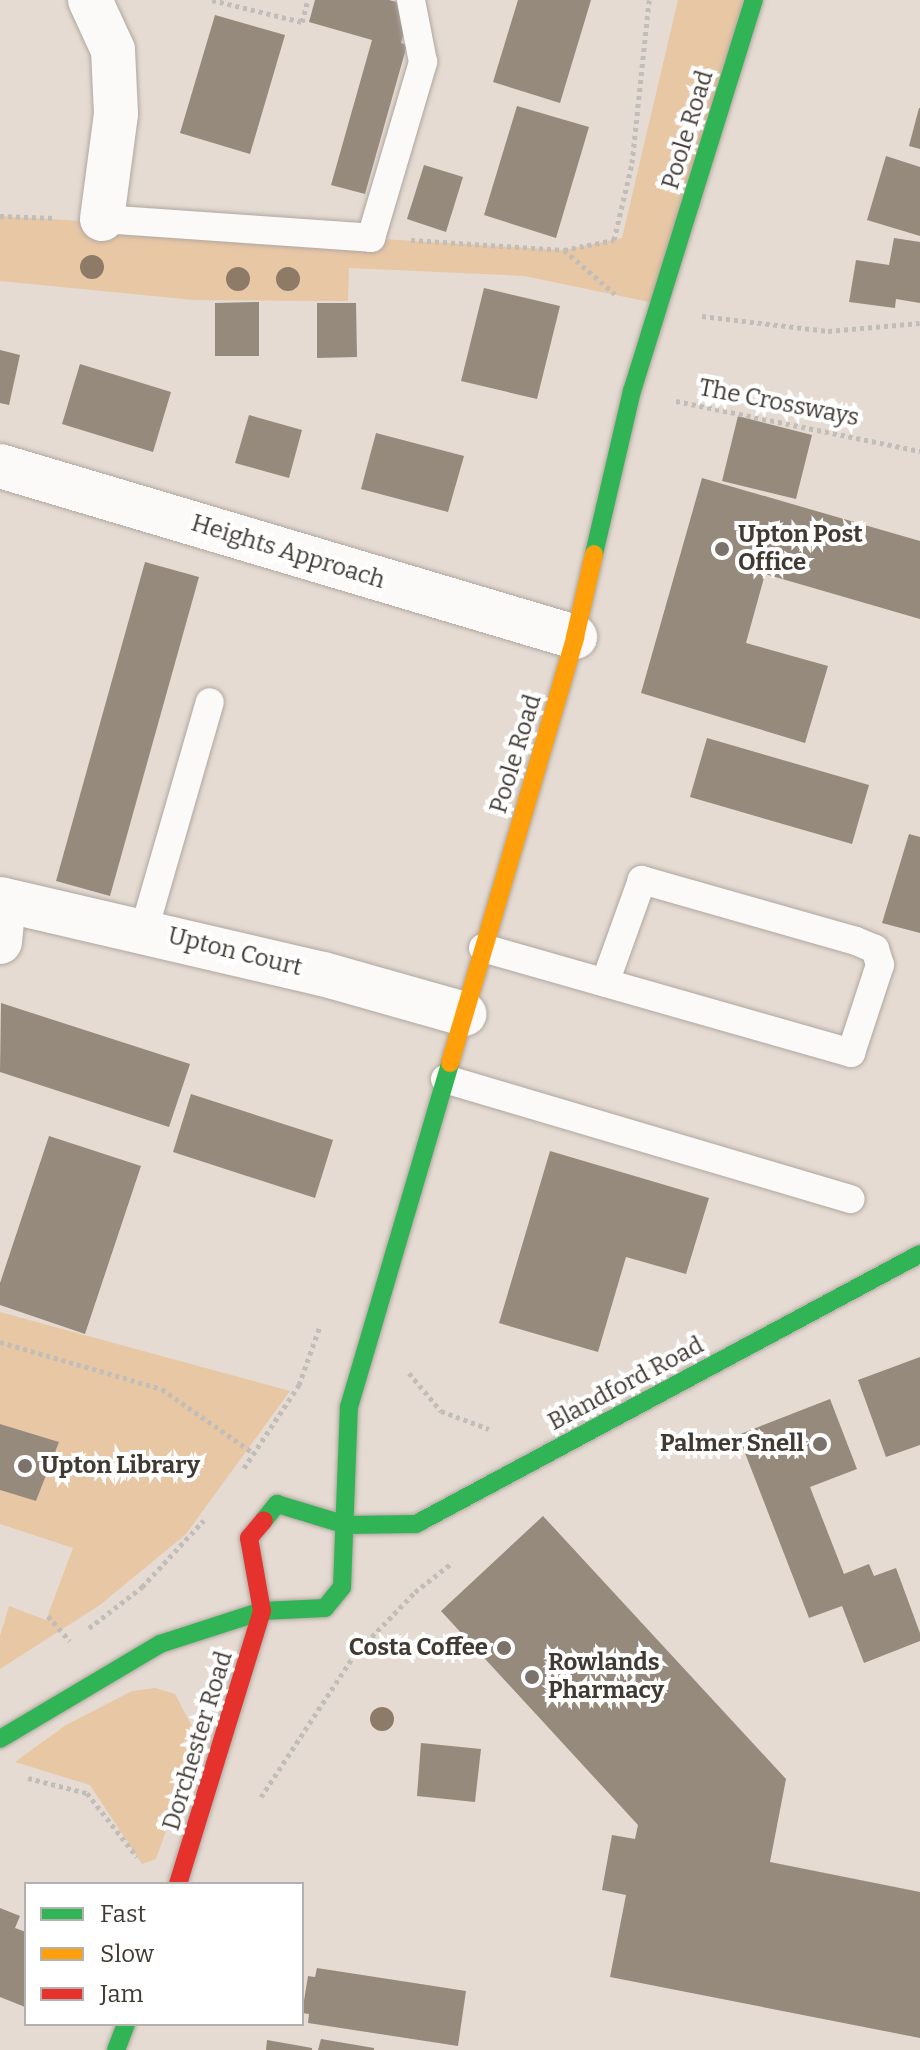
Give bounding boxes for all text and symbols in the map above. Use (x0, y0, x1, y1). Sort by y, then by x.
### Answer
street label: Poole Road (656, 67, 720, 193)
street label: The Crossways (696, 373, 862, 433)
street label: Heights Approach (188, 509, 388, 595)
place label: Upton Post Office (738, 521, 863, 577)
marker: Upton Post Office (713, 540, 731, 558)
street label: Poole Road (484, 691, 548, 817)
street label: Upton Court (165, 921, 305, 983)
street label: Blandford Road (543, 1331, 709, 1437)
place label: Palmer Snell (660, 1430, 804, 1458)
marker: Palmer Snell (811, 1435, 829, 1453)
place label: Upton Library (41, 1452, 200, 1480)
marker: Upton Library (16, 1457, 34, 1475)
place label: Costa Coffee (349, 1634, 488, 1662)
marker: Costa Coffee (495, 1639, 513, 1657)
street label: Dorchester Road (157, 1648, 239, 1834)
place label: Rowlands Pharmacy (548, 1649, 664, 1705)
marker: Rowlands Pharmacy (523, 1668, 541, 1686)
legend (24, 1882, 304, 2026)
text: Fast (100, 1900, 146, 1928)
text: Slow (100, 1940, 154, 1968)
text: Jam (100, 1980, 143, 2008)

